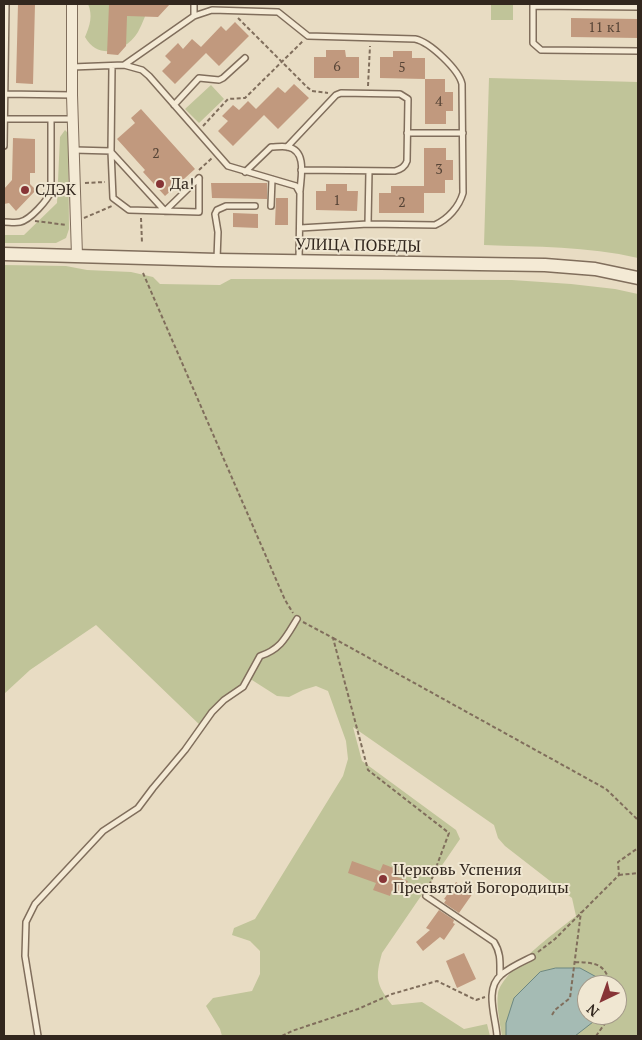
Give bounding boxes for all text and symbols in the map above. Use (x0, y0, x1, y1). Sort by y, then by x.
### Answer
house number: 11 к1 (588, 20, 622, 36)
house number: 6 (333, 59, 341, 75)
house number: 5 (398, 60, 406, 76)
house number: 4 (435, 94, 443, 110)
house number: 2 (152, 146, 160, 162)
house number: 3 (435, 162, 443, 178)
place label: Да! (170, 174, 194, 194)
marker: Да! (154, 178, 166, 190)
place label: СДЭК (35, 180, 76, 200)
marker: СДЭК (19, 184, 31, 196)
house number: 1 (333, 193, 341, 209)
house number: 2 (398, 195, 406, 211)
street label: УЛИЦА ПОБЕДЫ (295, 235, 421, 257)
place label: Церковь Успения Пресвятой Богородицы (393, 860, 569, 898)
marker: Церковь Успения Пресвятой Богородицы (377, 873, 389, 885)
north arrow (577, 975, 627, 1025)
text: N (582, 1000, 603, 1021)

